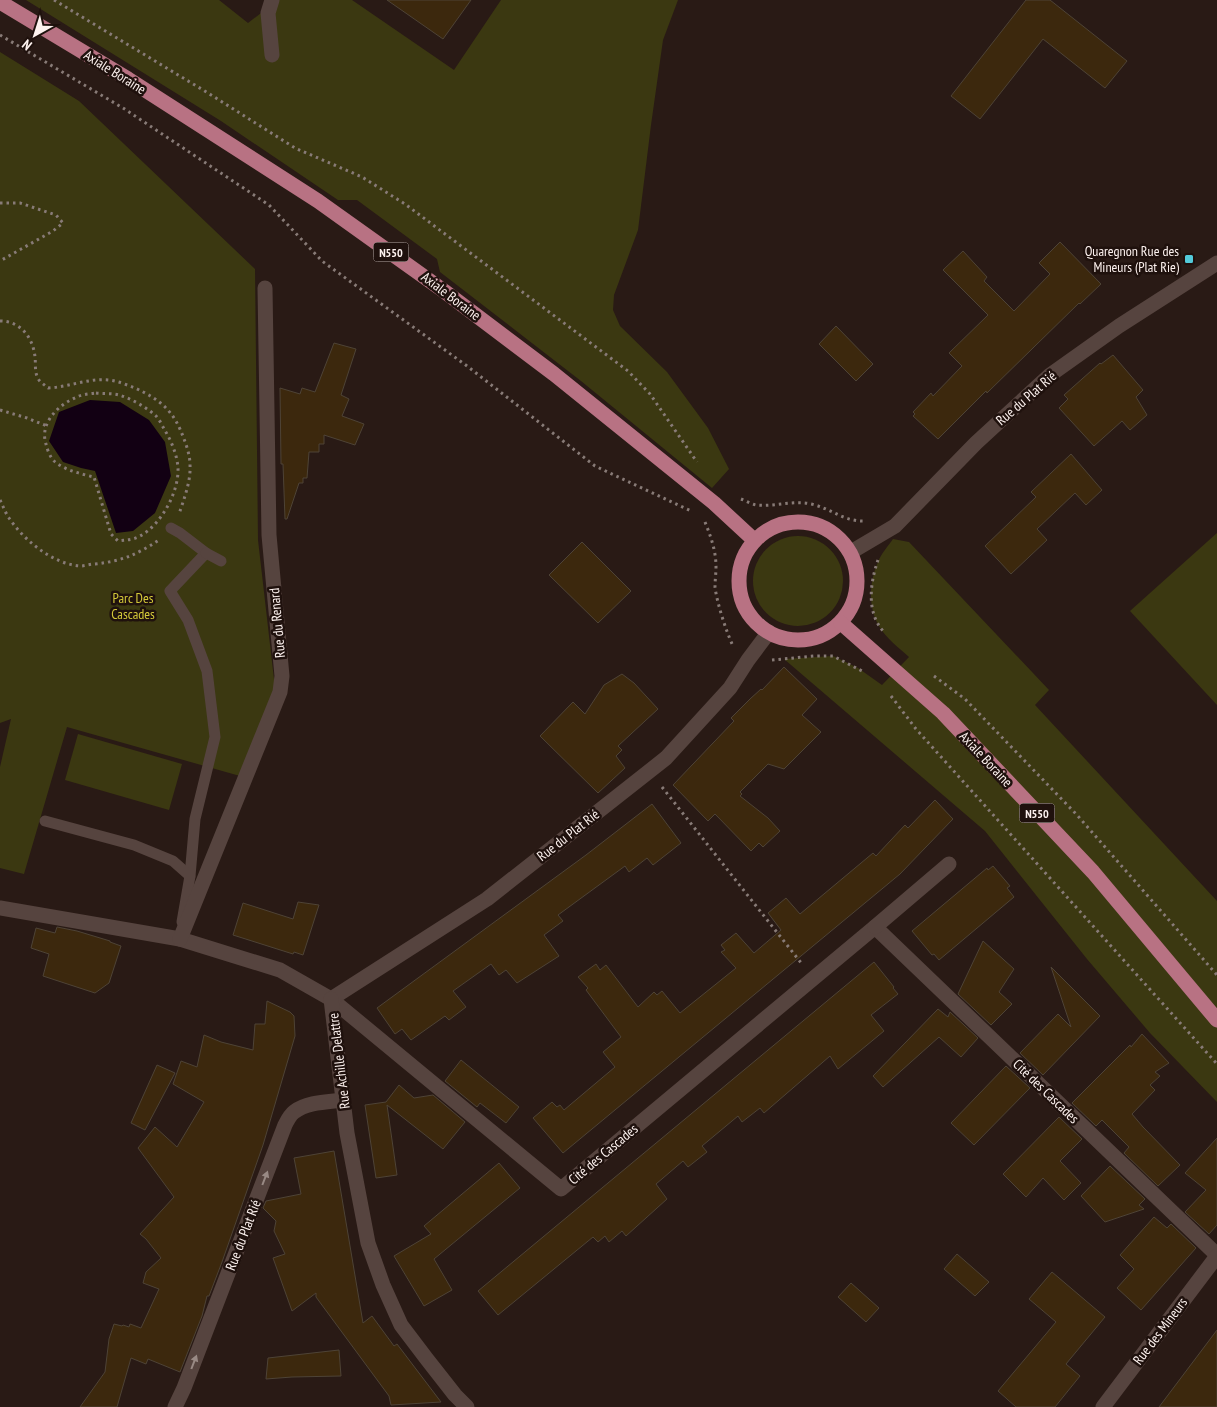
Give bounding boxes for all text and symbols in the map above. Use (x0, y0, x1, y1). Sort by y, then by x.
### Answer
north arrow (10, 10, 60, 60)
text: N (18, 36, 35, 54)
street label: Axiale Boraine (81, 46, 150, 98)
road number: N550 (374, 242, 408, 262)
place label: Quaregnon Rue des Mineurs (Plat Rie) (1085, 242, 1180, 276)
marker: Quaregnon Rue des Mineurs (Plat Rie) (1183, 253, 1195, 265)
street label: Axiale Boraine (418, 268, 484, 324)
street label: Rue du Plat Rié (992, 367, 1060, 429)
street label: Rue du Renard (265, 587, 289, 659)
park label: Parc Des Cascades (111, 589, 155, 623)
street label: Axiale Boraine (956, 727, 1016, 791)
road number: N550 (1020, 804, 1054, 822)
street label: Rue du Plat Rié (533, 805, 603, 865)
street label: Rue Achille Delattre (324, 1012, 354, 1110)
street label: Cité des Cascades (1009, 1055, 1083, 1127)
street label: Cité des Cascades (565, 1120, 642, 1188)
one-way arrow (261, 1170, 269, 1185)
street label: Rue du Plat Rié (221, 1197, 265, 1273)
street label: Rue des Mineurs (1129, 1294, 1191, 1368)
one-way arrow (190, 1354, 198, 1369)

